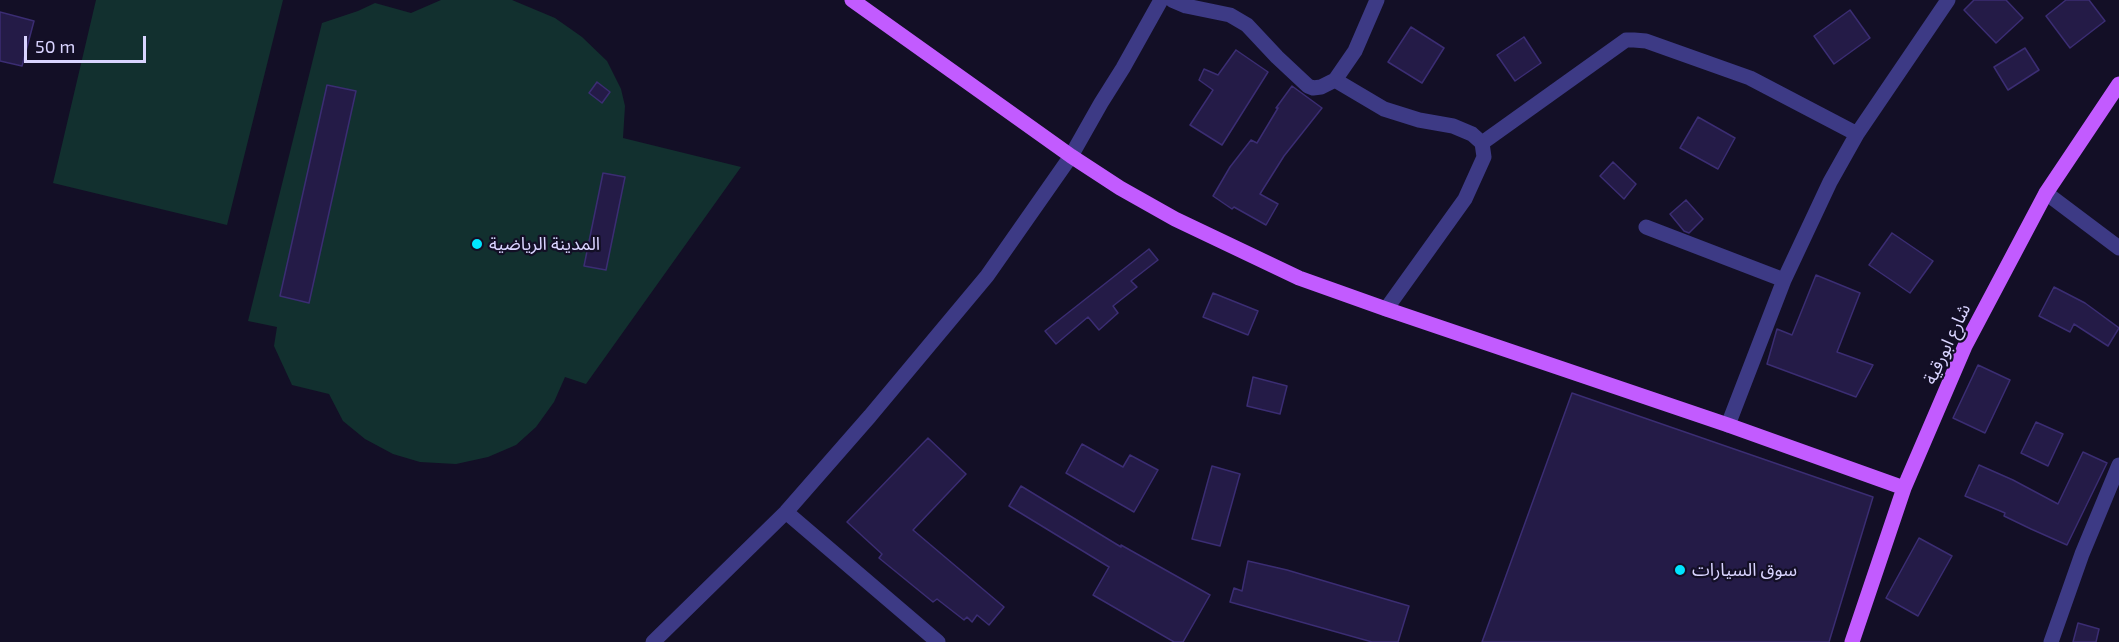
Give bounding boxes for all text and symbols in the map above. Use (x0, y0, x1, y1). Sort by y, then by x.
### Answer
scale bar (27, 24, 148, 62)
text: 50 m (35, 35, 75, 57)
place label: المدينة الرياضية (489, 233, 600, 255)
marker: المدينة الرياضية (470, 237, 484, 251)
street label: شارع ابورقية (1919, 300, 1975, 388)
place label: سوق السيارات (1692, 559, 1797, 581)
marker: سوق السيارات (1673, 563, 1687, 577)

